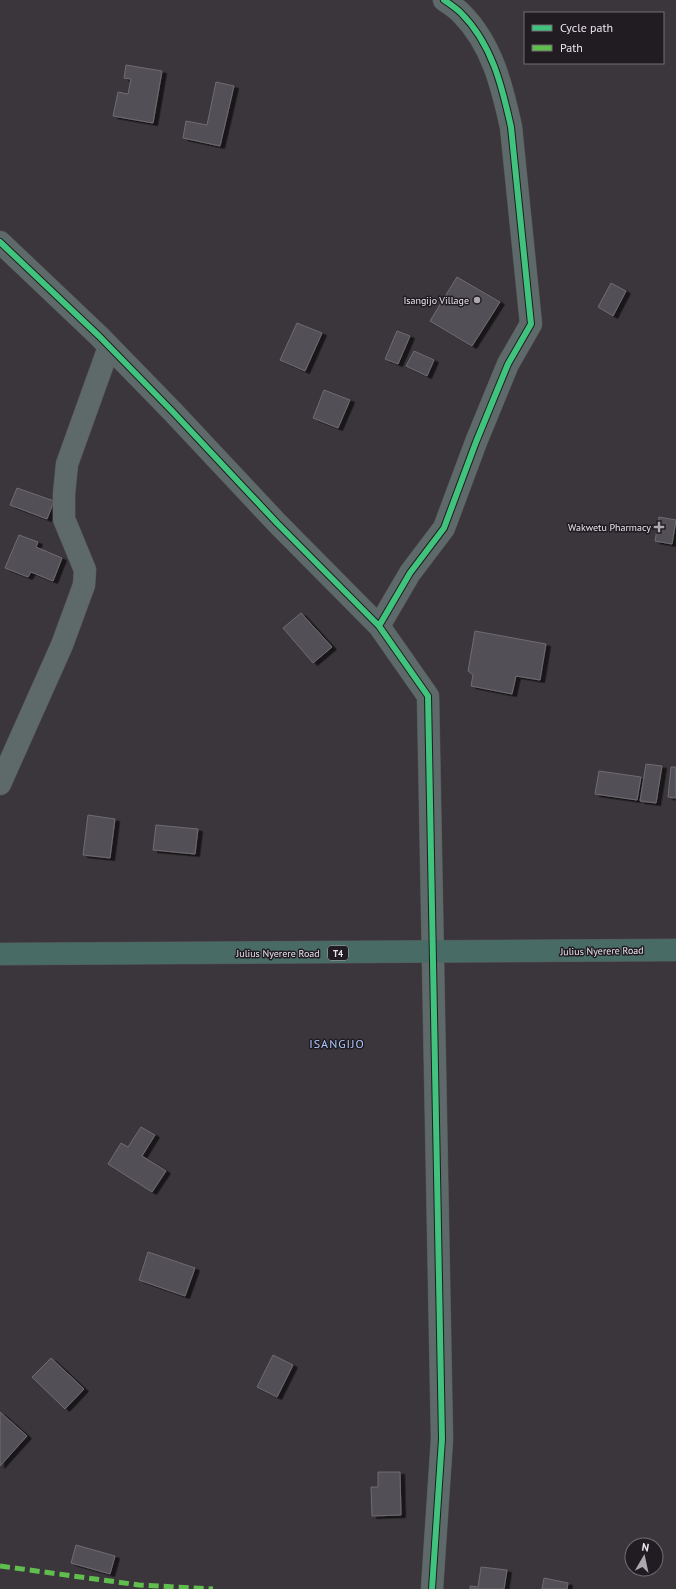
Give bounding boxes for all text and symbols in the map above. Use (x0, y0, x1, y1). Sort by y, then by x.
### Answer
legend (524, 12, 664, 64)
text: Cycle path (560, 20, 613, 35)
text: Path (560, 40, 583, 55)
place label: Isangijo Village (403, 294, 469, 307)
marker: Isangijo Village (472, 295, 482, 305)
place label: Wakwetu Pharmacy (568, 521, 651, 534)
marker: Wakwetu Pharmacy (654, 522, 664, 532)
street label: Julius Nyerere Road (559, 944, 644, 958)
road number: T4 (328, 946, 348, 960)
street label: Julius Nyerere Road (235, 947, 320, 960)
district label: ISANGIJO (309, 1036, 365, 1051)
north arrow (624, 1537, 664, 1577)
text: N (641, 1540, 650, 1555)

